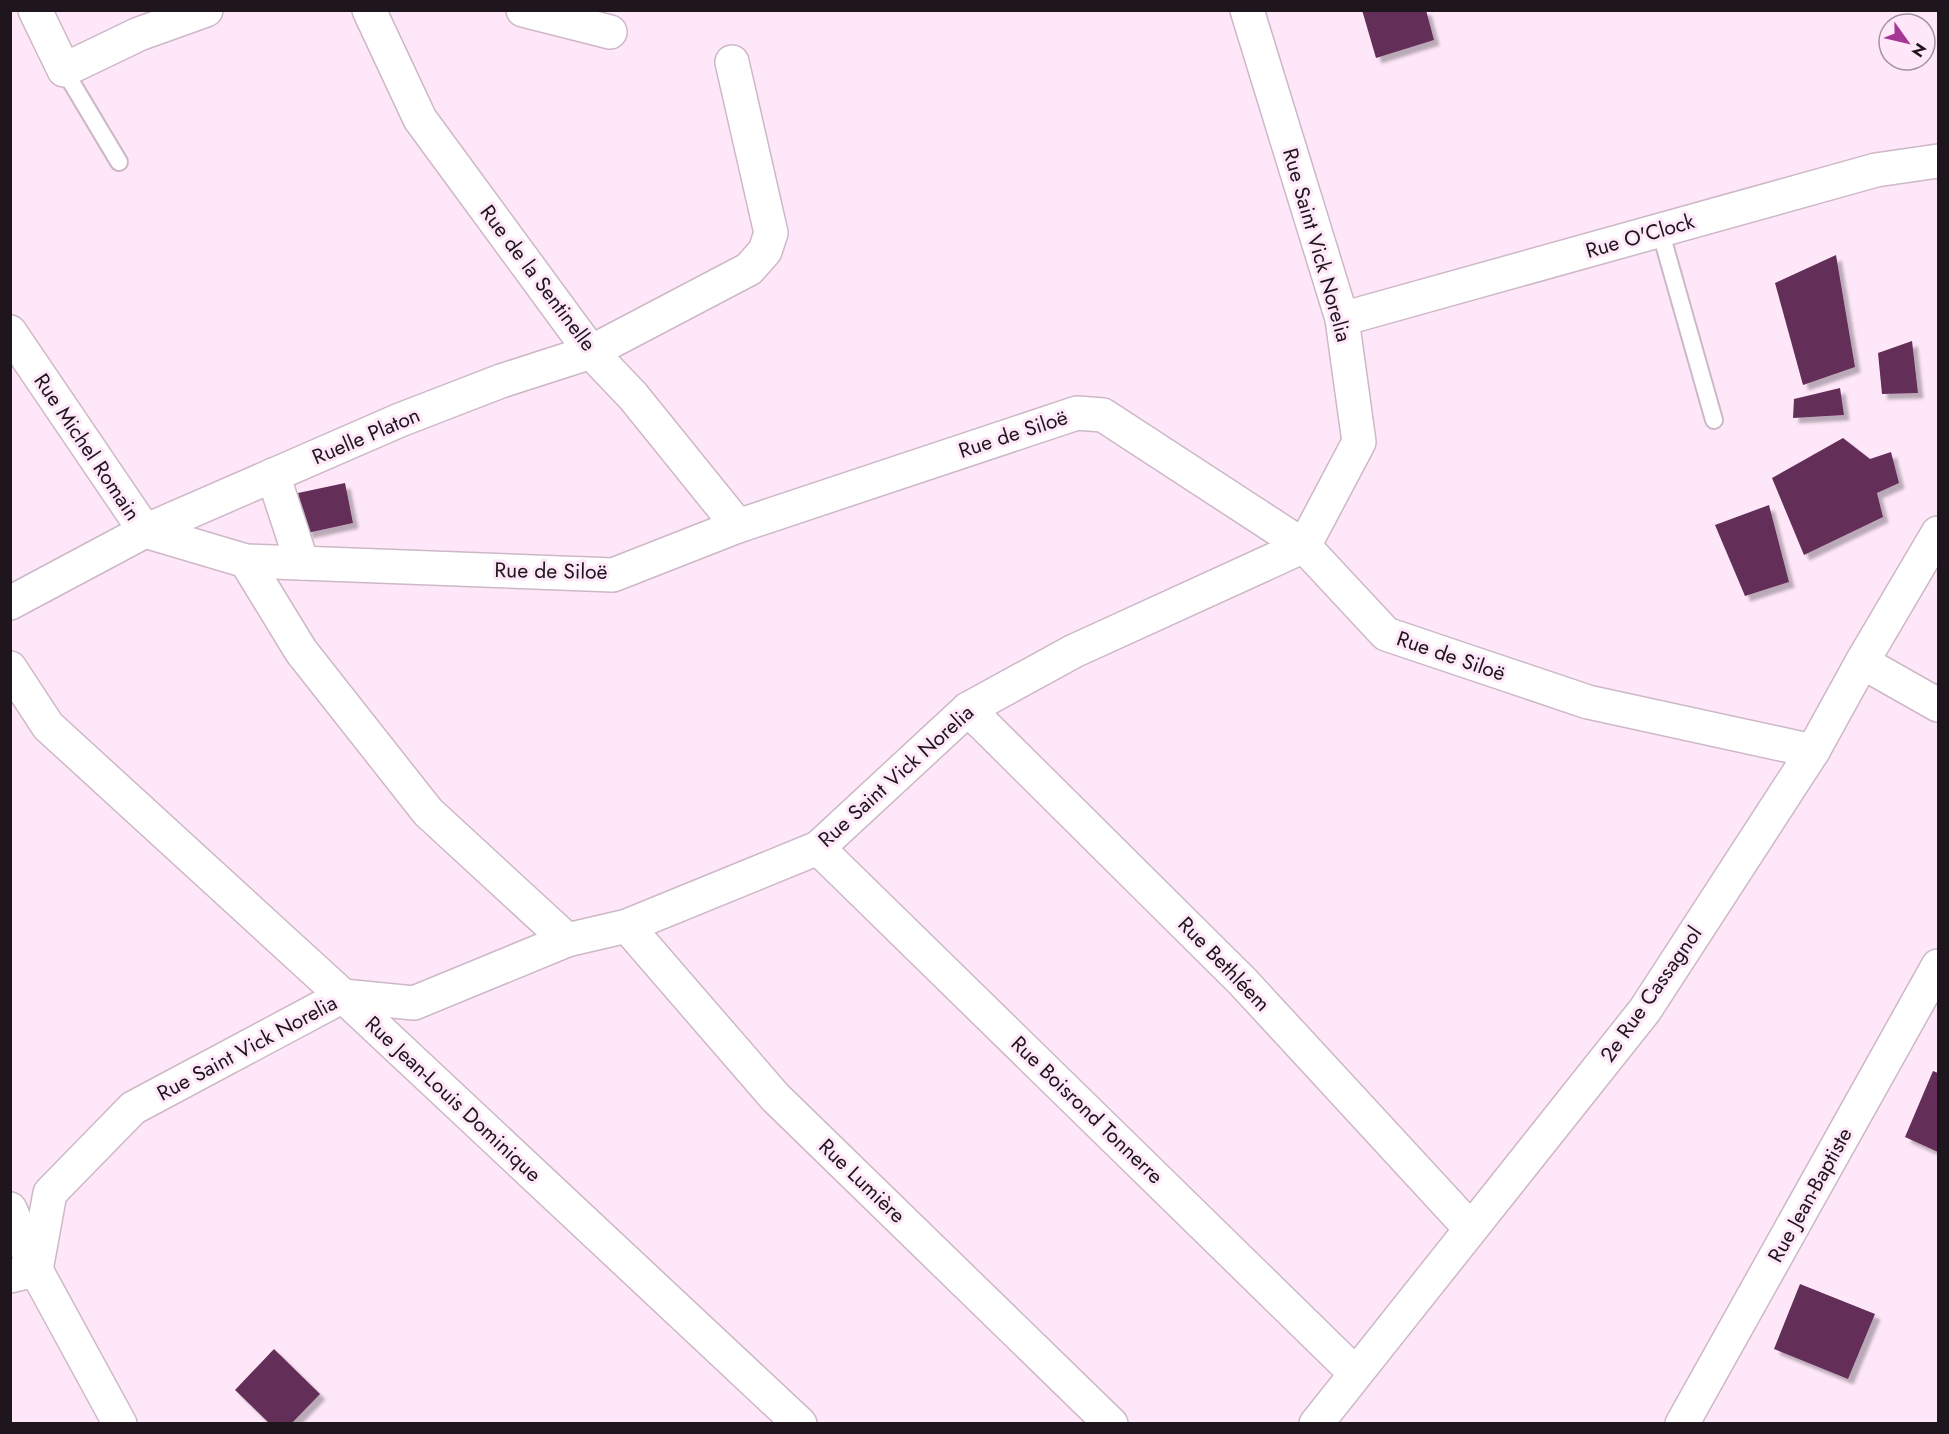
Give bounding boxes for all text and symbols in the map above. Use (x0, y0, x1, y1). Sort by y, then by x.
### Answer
north arrow (1877, 12, 1937, 72)
text: N (1906, 38, 1932, 62)
street label: Rue Saint Vick Norelia (1275, 145, 1359, 345)
street label: Rue de la Sentinelle (473, 199, 603, 358)
street label: Rue O'Clock (1582, 206, 1699, 266)
street label: Rue Michel Romain (27, 367, 147, 527)
street label: Ruelle Platon (308, 400, 424, 472)
street label: Rue de Siloë (955, 402, 1072, 466)
street label: Rue de Siloë (494, 555, 608, 587)
street label: Rue de Siloë (1393, 623, 1510, 689)
street label: Rue Saint Vick Norelia (812, 698, 980, 854)
street label: Rue Bethléem (1171, 910, 1277, 1018)
street label: 2e Rue Cassagnol (1593, 920, 1709, 1068)
street label: Rue Saint Vick Norelia (152, 988, 342, 1108)
street label: Rue Jean-Louis Dominique (358, 1009, 548, 1189)
street label: Rue Boisrond Tonnerre (1004, 1029, 1170, 1191)
street label: Rue Jean-Baptiste (1761, 1122, 1860, 1268)
street label: Rue Lumière (812, 1132, 912, 1230)

